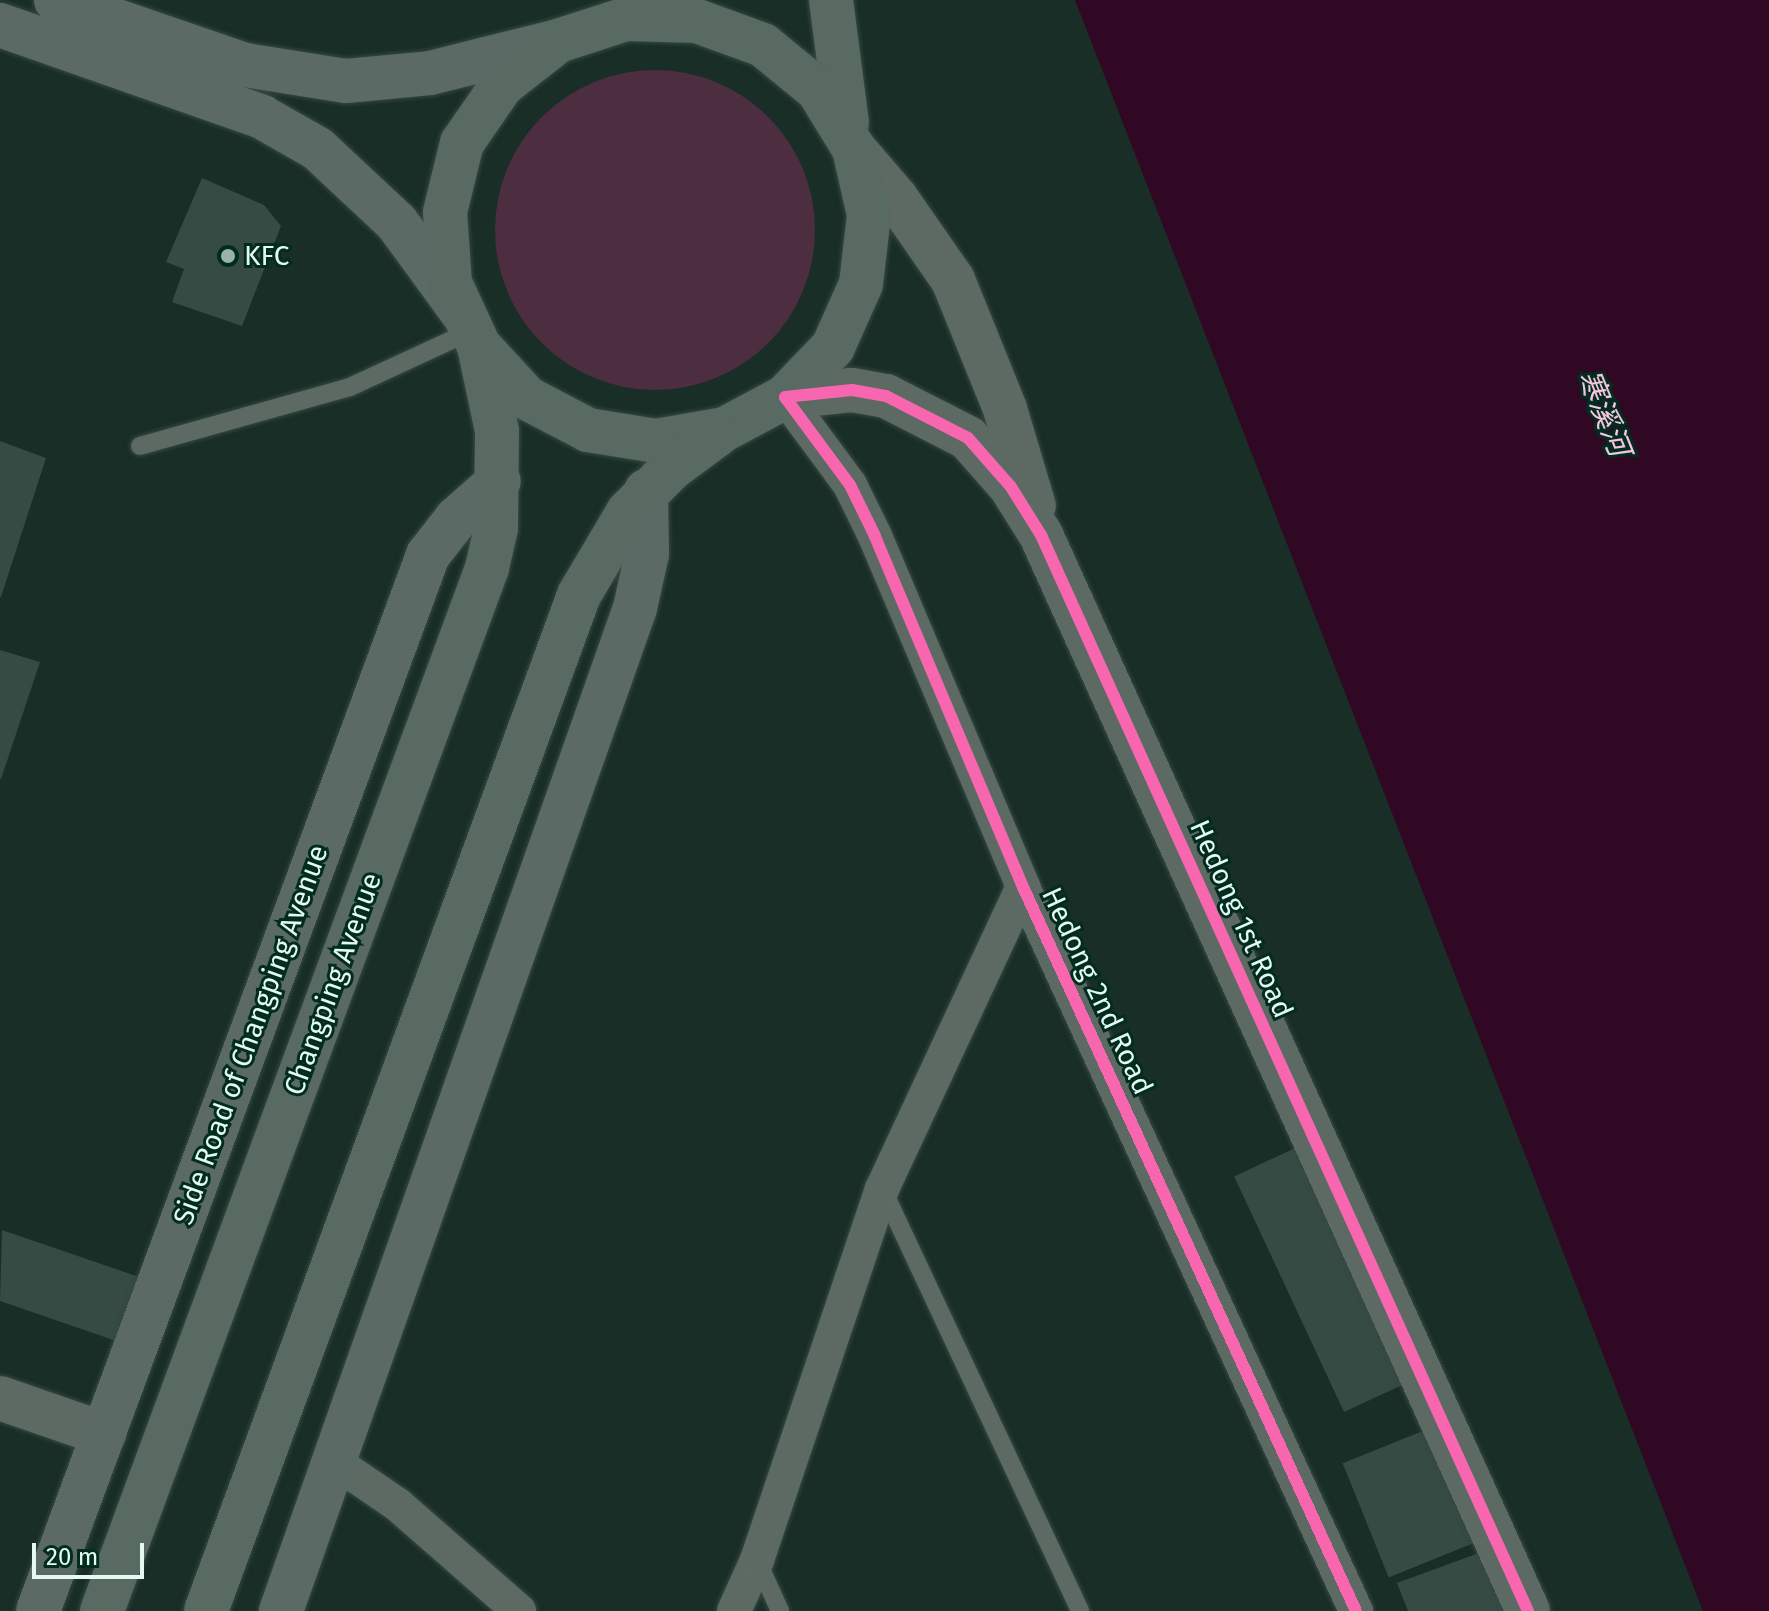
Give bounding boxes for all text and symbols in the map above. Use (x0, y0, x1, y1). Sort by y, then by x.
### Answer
place label: KFC (244, 239, 289, 273)
marker: KFC (219, 247, 237, 265)
water label: 寒溪河 (1570, 365, 1638, 461)
street label: Hedong 1st Road (1182, 815, 1300, 1023)
street label: Side Road of Changping Avenue (167, 841, 335, 1229)
street label: Changping Avenue (277, 868, 389, 1100)
street label: Hedong 2nd Road (1034, 882, 1160, 1100)
scale bar (36, 1527, 148, 1577)
text: 20 m (46, 1543, 98, 1571)

